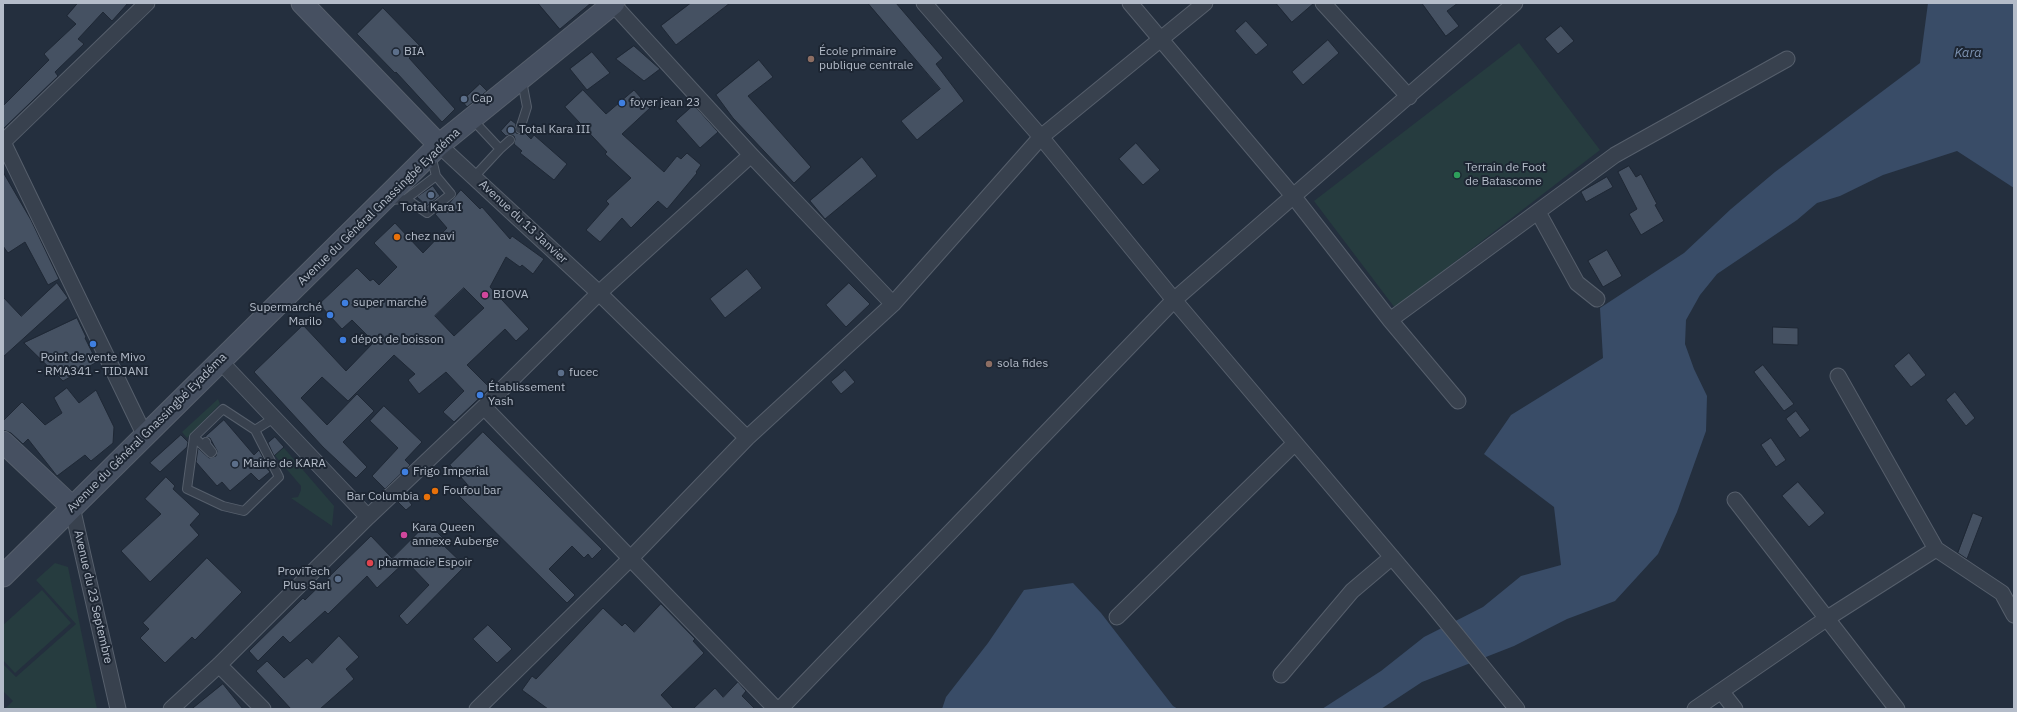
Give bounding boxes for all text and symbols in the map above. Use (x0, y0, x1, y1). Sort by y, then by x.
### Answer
place label: BIA (404, 45, 424, 59)
place label: École primaire publique centrale (819, 45, 913, 73)
water label: Kara (1954, 45, 1982, 61)
marker: BIA (391, 47, 401, 57)
marker: École primaire publique centrale (806, 54, 816, 64)
place label: Cap (472, 92, 493, 106)
marker: Cap (459, 94, 469, 104)
place label: foyer jean 23 (630, 96, 700, 110)
marker: foyer jean 23 (617, 98, 627, 108)
place label: Total Kara III (519, 123, 590, 137)
street label: Avenue du Général Gnassingbé Eyadéma (295, 125, 463, 289)
marker: Total Kara III (506, 125, 516, 135)
place label: Terrain de Foot de Batascome (1465, 161, 1546, 189)
marker: Terrain de Foot de Batascome (1452, 170, 1462, 180)
street label: Avenue du 13 Janvier (476, 177, 570, 267)
marker: Total Kara I (426, 190, 436, 200)
place label: Total Kara I (400, 201, 462, 215)
place label: chez navi (405, 230, 455, 244)
marker: chez navi (392, 232, 402, 242)
place label: BIOVA (493, 288, 528, 302)
marker: BIOVA (480, 290, 490, 300)
place label: super marché (353, 296, 427, 310)
marker: super marché (340, 298, 350, 308)
place label: Supermarché Marilo (250, 301, 322, 329)
marker: Supermarché Marilo (325, 310, 335, 320)
place label: dépot de boisson (351, 333, 443, 347)
marker: dépot de boisson (338, 335, 348, 345)
marker: Point de vente Mivo - RMA341 - TIDJANI (88, 339, 98, 349)
street label: Avenue du Général Gnassingbé Eyadéma (64, 350, 230, 516)
place label: Point de vente Mivo - RMA341 - TIDJANI (37, 351, 149, 379)
place label: sola fides (997, 357, 1048, 371)
marker: sola fides (984, 359, 994, 369)
place label: fucec (569, 366, 598, 380)
marker: fucec (556, 368, 566, 378)
place label: Établissement Yash (488, 381, 565, 409)
marker: Établissement Yash (475, 390, 485, 400)
place label: Mairie de KARA (243, 457, 326, 471)
marker: Mairie de KARA (230, 459, 240, 469)
place label: Frigo Imperial (413, 465, 489, 479)
marker: Frigo Imperial (400, 467, 410, 477)
place label: Foufou bar (443, 484, 501, 498)
marker: Foufou bar (430, 486, 440, 496)
place label: Bar Columbia (346, 490, 419, 504)
marker: Bar Columbia (422, 492, 432, 502)
place label: Kara Queen annexe Auberge (412, 521, 499, 549)
street label: Avenue du 23 Septembre (71, 529, 115, 665)
marker: Kara Queen annexe Auberge (399, 530, 409, 540)
place label: pharmacie Espoir (378, 556, 472, 570)
marker: pharmacie Espoir (365, 558, 375, 568)
place label: ProviTech Plus Sarl (277, 565, 330, 593)
marker: ProviTech Plus Sarl (333, 574, 343, 584)

